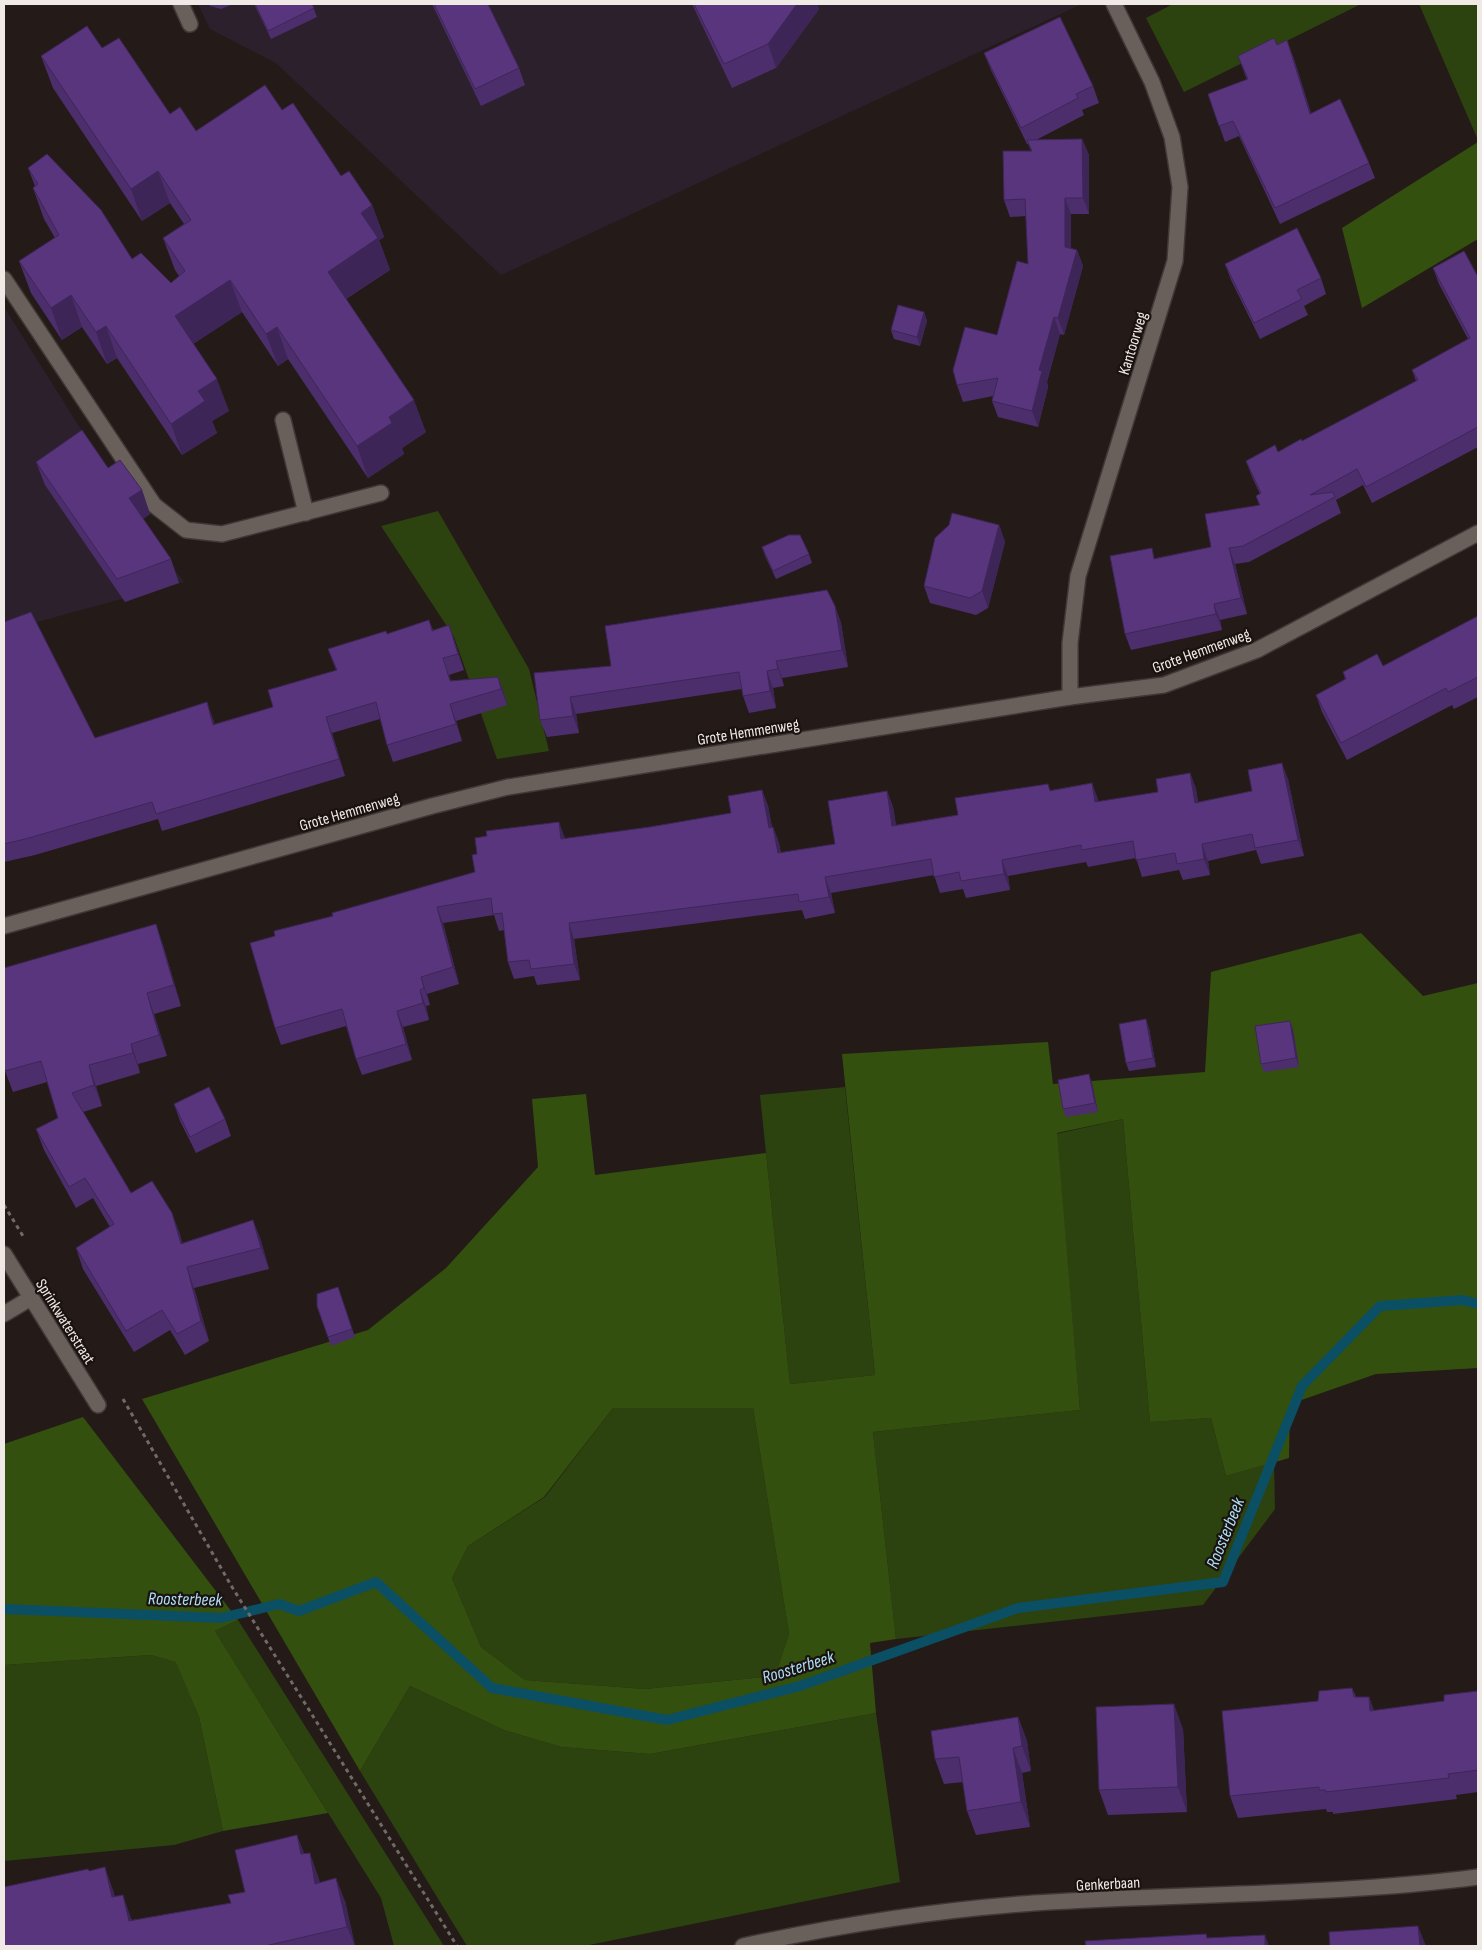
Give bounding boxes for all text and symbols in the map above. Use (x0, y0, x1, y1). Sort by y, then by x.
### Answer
street label: Kantoorweg (1115, 310, 1152, 377)
street label: Grote Hemmenweg (1150, 625, 1253, 678)
street label: Grote Hemmenweg (696, 715, 801, 750)
street label: Grote Hemmenweg (297, 789, 401, 836)
street label: Sprinkwaterstraat (31, 1276, 98, 1368)
water label: Roosterbeek (1202, 1494, 1250, 1572)
water label: Roosterbeek (148, 1588, 224, 1611)
water label: Roosterbeek (760, 1646, 838, 1688)
street label: Genkerbaan (1076, 1873, 1141, 1896)

